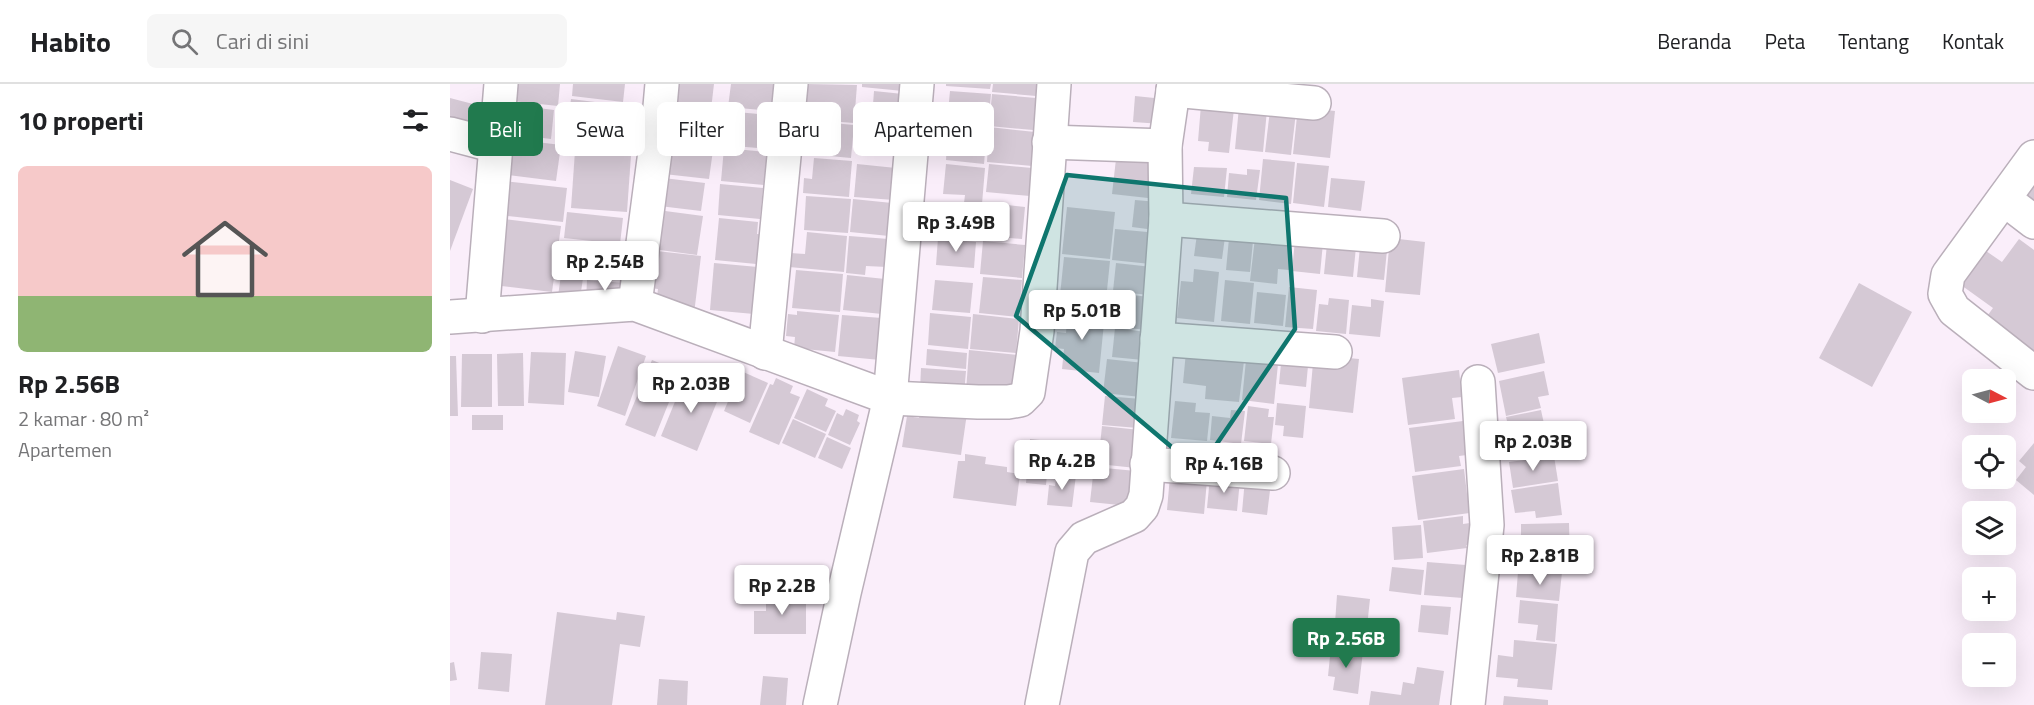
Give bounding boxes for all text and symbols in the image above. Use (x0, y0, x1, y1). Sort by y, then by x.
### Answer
search box (147, 14, 567, 68)
text: Habito (30, 20, 111, 63)
text: Cari di sini (216, 24, 309, 58)
icon: search (168, 25, 201, 58)
text: Beranda (1657, 25, 1731, 57)
text: Peta (1764, 25, 1805, 57)
text: Tentang (1838, 25, 1909, 57)
text: Kontak (1942, 25, 2004, 57)
text: 10 properti (18, 101, 144, 140)
chip: Beli (468, 102, 543, 156)
chip: Sewa (555, 102, 645, 156)
chip: Filter (657, 102, 745, 156)
chip: Baru (757, 102, 841, 156)
chip: Apartemen (853, 102, 994, 156)
icon: filters (399, 104, 432, 137)
pin: Rp 3.49B (894, 202, 1018, 253)
icon: home (171, 205, 279, 313)
text: Rp 3.49B (917, 206, 995, 237)
pin: Rp 2.54B (543, 241, 667, 292)
text: Rp 2.54B (566, 245, 644, 276)
pin: Rp 5.01B (1020, 290, 1144, 341)
text: Rp 5.01B (1043, 294, 1121, 325)
pin: Rp 2.03B (629, 363, 753, 414)
text: Rp 2.56B (18, 364, 120, 403)
text: Rp 2.03B (652, 367, 730, 398)
north arrow (1962, 369, 2016, 423)
map controls (1962, 369, 2016, 687)
text: 2 kamar · 80 m² (18, 403, 149, 434)
pin: Rp 2.03B (1471, 421, 1595, 472)
text: Rp 2.03B (1494, 425, 1572, 456)
text: Apartemen (18, 434, 112, 465)
button: locate (1962, 435, 2016, 489)
pin: Rp 4.2B (1007, 440, 1117, 491)
pin: Rp 4.16B (1162, 443, 1286, 494)
text: Rp 4.2B (1028, 444, 1096, 475)
text: Rp 4.16B (1185, 447, 1263, 478)
button: layers (1962, 501, 2016, 555)
pin: Rp 2.81B (1478, 535, 1602, 586)
text: Rp 2.81B (1501, 539, 1579, 570)
pin: Rp 2.2B (727, 565, 837, 616)
button: + (1962, 567, 2016, 621)
text: Rp 2.2B (748, 569, 816, 600)
pin: Rp 2.56B (1284, 618, 1408, 669)
text: Rp 2.56B (1307, 622, 1385, 653)
button: − (1962, 633, 2016, 687)

